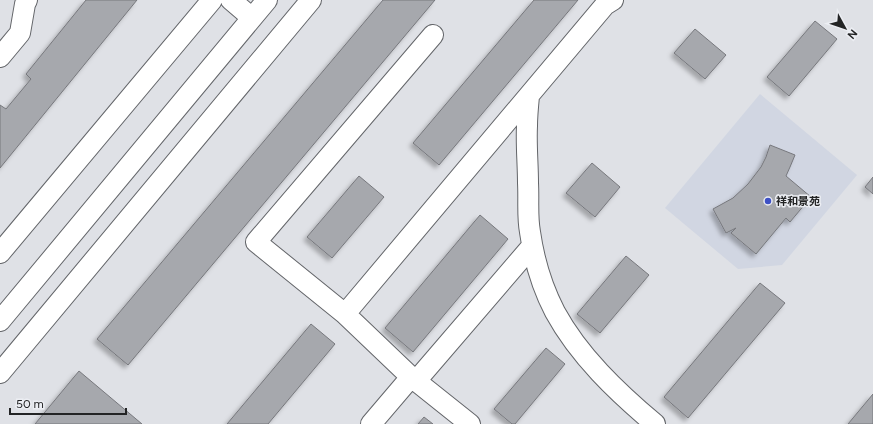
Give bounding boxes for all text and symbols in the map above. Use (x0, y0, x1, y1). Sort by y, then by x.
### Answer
north arrow (825, 8, 865, 48)
text: N (845, 27, 860, 42)
place label: 祥和景苑 (776, 195, 820, 208)
marker: 祥和景苑 (763, 196, 773, 206)
scale bar (10, 390, 126, 416)
text: 50 m (16, 397, 44, 411)

